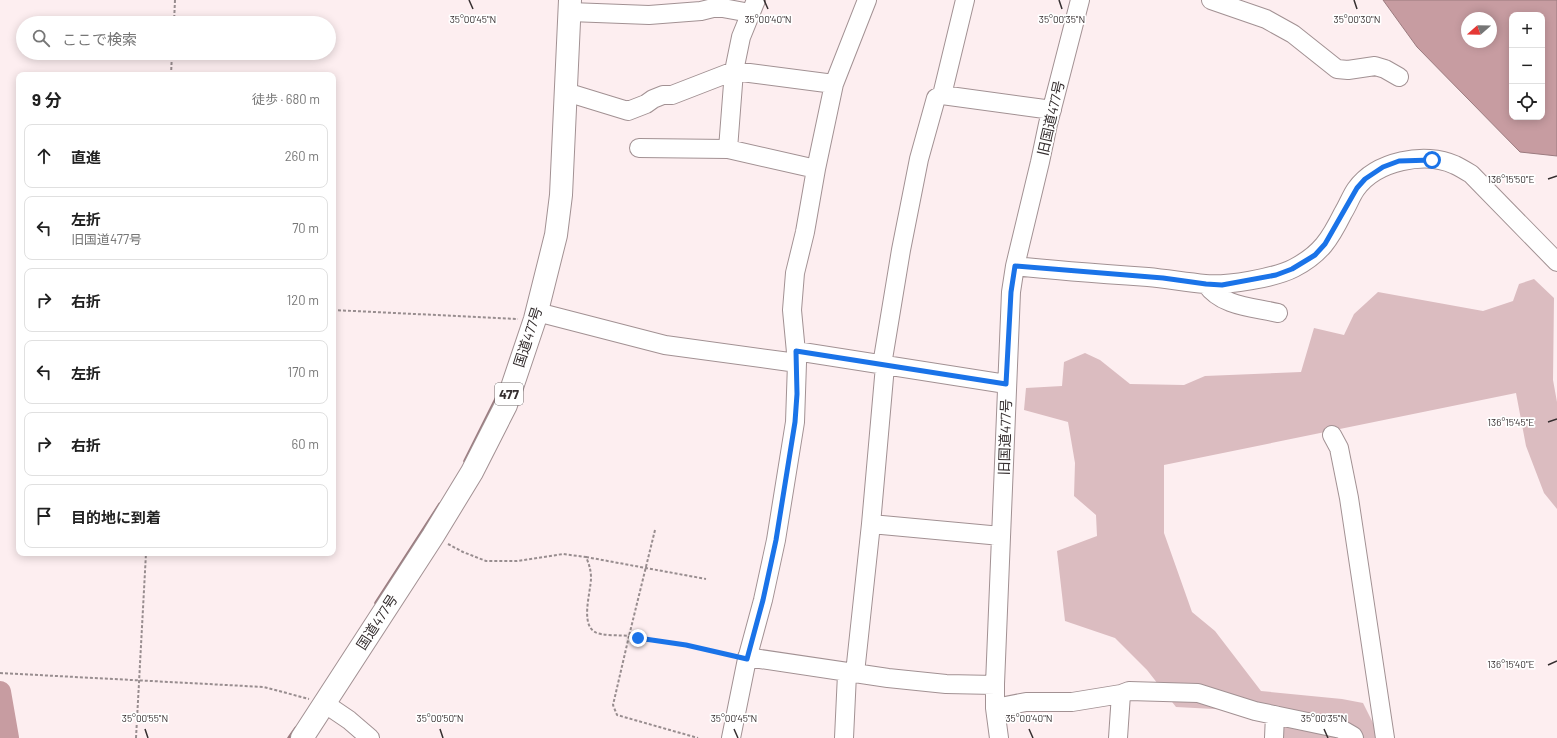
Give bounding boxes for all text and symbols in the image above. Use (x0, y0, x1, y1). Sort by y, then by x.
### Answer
north arrow (1461, 12, 1497, 48)
map controls (1509, 12, 1545, 120)
button: + (1509, 12, 1545, 48)
text: 35°00'45"N (450, 13, 496, 25)
text: 35°00'40"N (744, 13, 792, 25)
text: 35°00'35"N (1039, 13, 1085, 25)
text: 35°00'30"N (1334, 13, 1380, 25)
search box (16, 16, 336, 60)
icon: search (30, 27, 52, 49)
text: ここで検索 (62, 30, 137, 48)
button: − (1509, 48, 1545, 84)
street label: 旧国道477号 (1034, 79, 1067, 157)
button: locate (1509, 84, 1545, 120)
text: 9 分 (32, 89, 61, 109)
text: 徒歩 · 680 m (252, 91, 320, 107)
icon: ahead (33, 145, 55, 167)
text: 直進 (71, 148, 101, 166)
text: 260 m (285, 148, 319, 164)
route start (1423, 151, 1441, 169)
text: 136°15'50"E (1487, 173, 1535, 185)
text: 左折 (71, 210, 101, 228)
icon: left (33, 217, 55, 239)
text: 70 m (292, 220, 319, 236)
text: 旧国道477号 (71, 231, 142, 247)
icon: right (33, 289, 55, 311)
text: 右折 (71, 292, 101, 310)
text: 120 m (287, 292, 319, 308)
street label: 国道477号 (510, 304, 545, 369)
icon: left (33, 361, 55, 383)
text: 左折 (71, 364, 101, 382)
text: 170 m (288, 364, 319, 380)
road number: 477 (495, 383, 523, 405)
street label: 旧国道477号 (995, 398, 1014, 476)
text: 136°15'45"E (1488, 416, 1534, 428)
icon: right (33, 433, 55, 455)
text: 右折 (71, 436, 101, 454)
text: 60 m (292, 436, 319, 452)
icon: arrive (33, 505, 55, 527)
text: 目的地に到着 (71, 508, 161, 526)
street label: 国道477号 (352, 591, 401, 653)
route end (629, 629, 647, 647)
text: 136°15'40"E (1487, 658, 1535, 670)
text: 35°00'55"N (122, 712, 168, 724)
text: 35°00'50"N (417, 712, 463, 724)
text: 35°00'45"N (711, 712, 757, 724)
text: 35°00'40"N (1005, 712, 1053, 724)
text: 35°00'35"N (1301, 712, 1347, 724)

